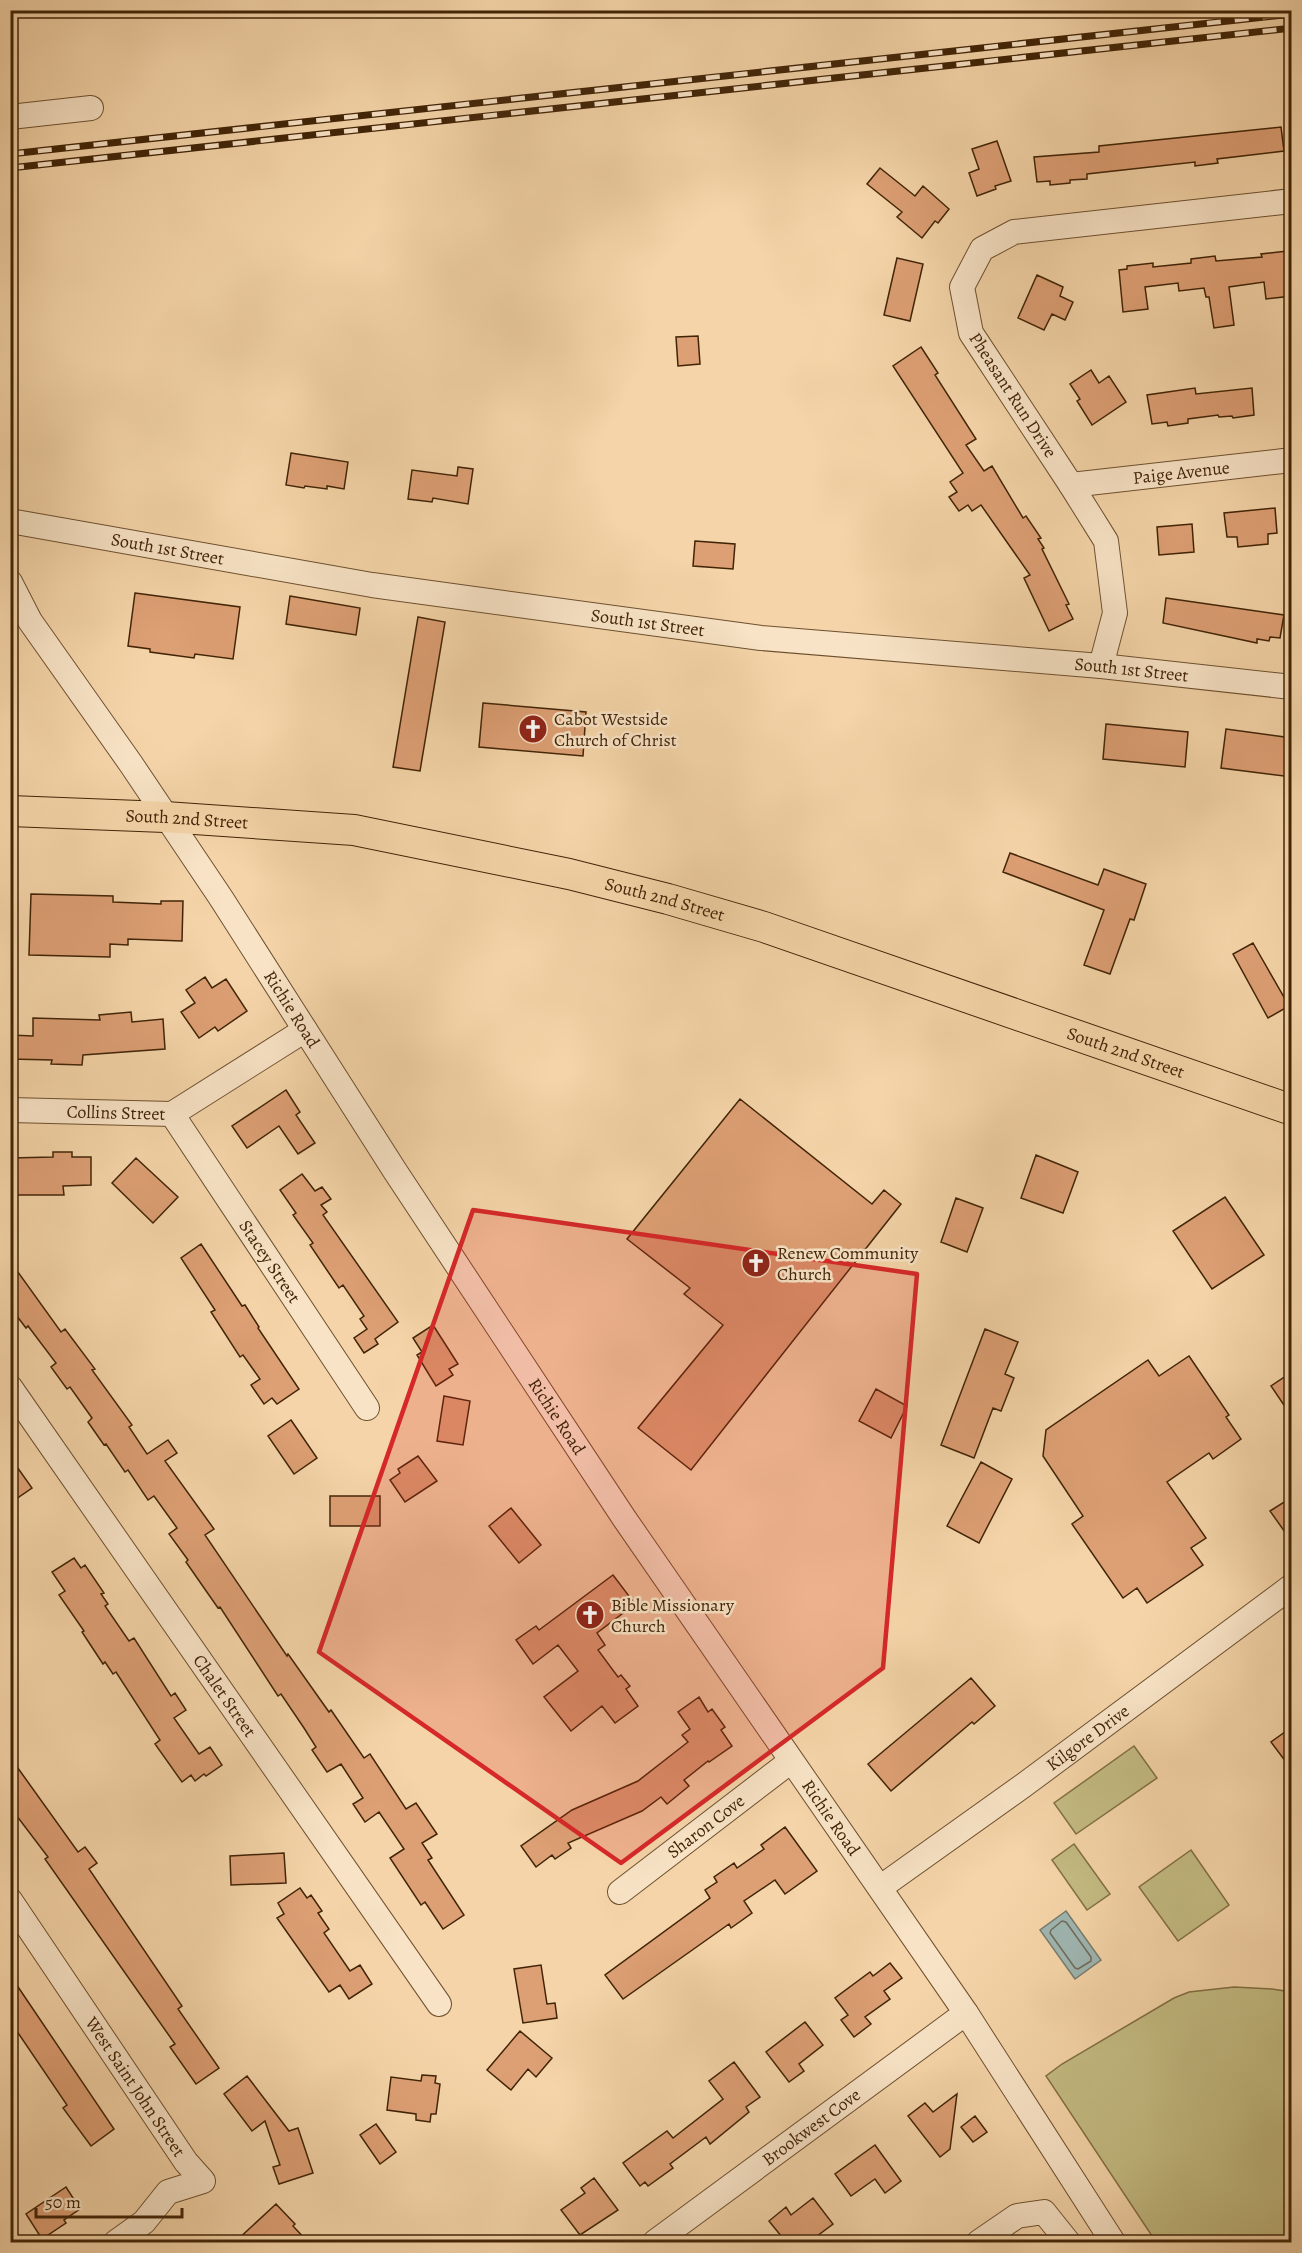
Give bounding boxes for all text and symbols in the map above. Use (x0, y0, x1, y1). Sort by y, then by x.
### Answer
street label: Pheasant Run Drive (963, 328, 1063, 462)
street label: Paige Avenue (1132, 455, 1231, 490)
street label: South 1st Street (109, 527, 226, 571)
street label: South 1st Street (590, 603, 706, 642)
street label: South 1st Street (1074, 652, 1190, 688)
place label: Cabot Westside Church of Christ (554, 707, 677, 752)
church icon: Cabot Westside Church of Christ (517, 713, 549, 745)
street label: South 2nd Street (125, 803, 249, 835)
street label: South 2nd Street (602, 872, 727, 927)
street label: Richie Road (258, 966, 326, 1053)
street label: South 2nd Street (1064, 1021, 1188, 1084)
street label: Collins Street (66, 1099, 166, 1126)
street label: Stacey Street (234, 1215, 306, 1308)
place label: Renew Community Church (777, 1241, 919, 1286)
church icon: Renew Community Church (740, 1247, 772, 1279)
street label: Richie Road (523, 1373, 591, 1460)
place label: Bible Missionary Church (611, 1593, 735, 1638)
church icon: Bible Missionary Church (574, 1599, 606, 1631)
street label: Chalet Street (187, 1650, 262, 1742)
street label: Kilgore Drive (1041, 1699, 1134, 1776)
street label: Richie Road (796, 1775, 866, 1861)
street label: Sharon Cove (662, 1789, 750, 1864)
street label: West Saint John Street (79, 2011, 191, 2162)
street label: Brookwest Cove (757, 2083, 865, 2171)
scale bar (36, 2181, 182, 2219)
text: 50 m (45, 2190, 81, 2214)

